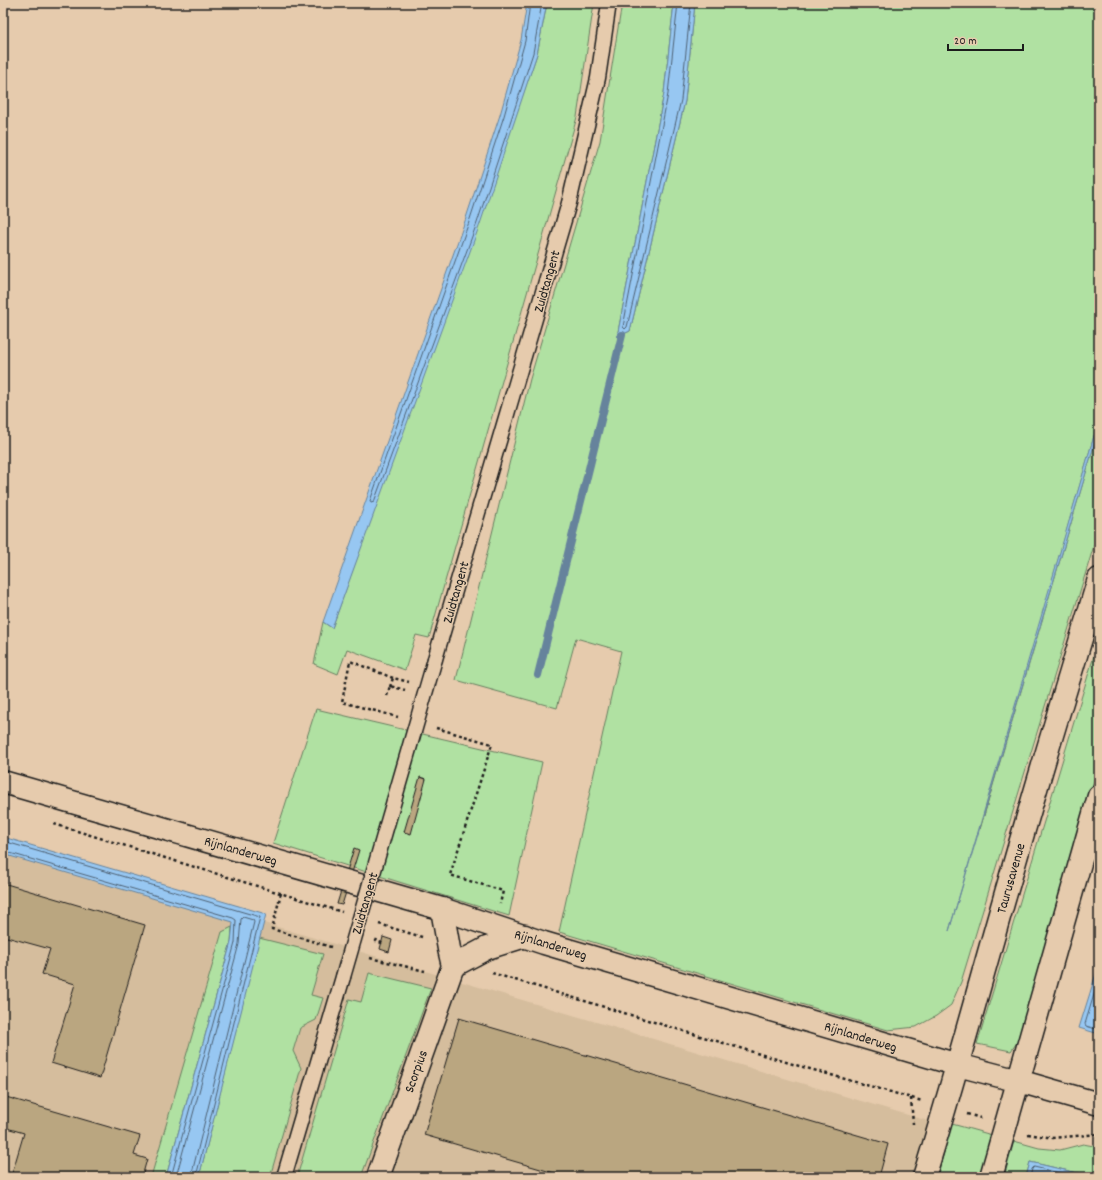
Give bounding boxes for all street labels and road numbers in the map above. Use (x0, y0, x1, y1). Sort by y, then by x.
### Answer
street label: Zuidtangent (530, 248, 566, 315)
street label: Zuidtangent (439, 559, 475, 626)
street label: Rijnlanderweg (202, 832, 279, 872)
street label: Taurusavenue (992, 841, 1032, 916)
street label: Zuidtangent (348, 870, 384, 937)
street label: Rijnlanderweg (512, 925, 589, 966)
street label: Rijnlanderweg (822, 1017, 899, 1058)
street label: Scorpius (400, 1047, 434, 1096)

